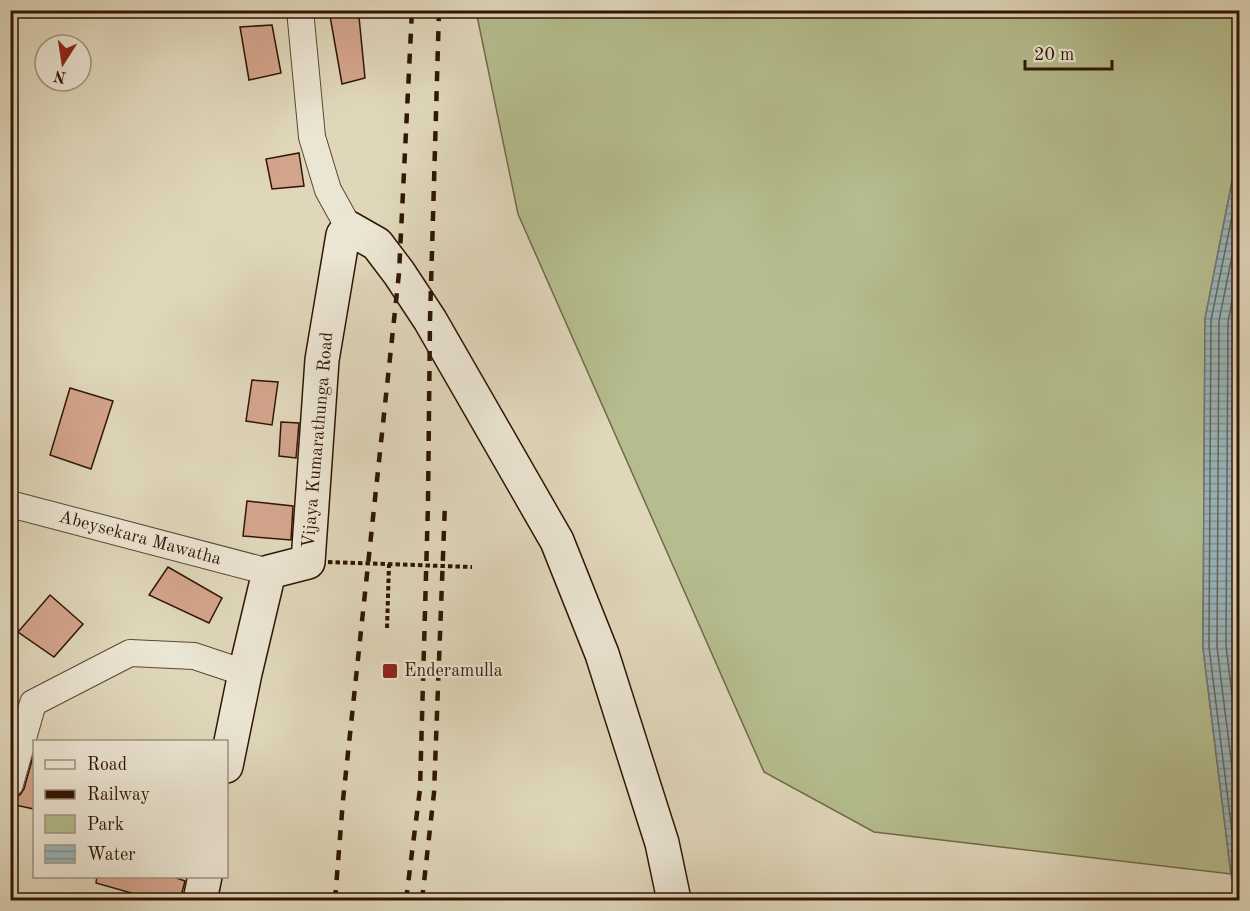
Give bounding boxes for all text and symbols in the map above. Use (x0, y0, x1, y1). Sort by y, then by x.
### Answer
north arrow (33, 33, 93, 93)
scale bar (1025, 33, 1112, 71)
text: 20 m (1034, 46, 1074, 64)
text: N (52, 66, 68, 85)
street label: Vijaya Kumarathunga Road (300, 331, 336, 549)
street label: Abeysekara Mawatha (57, 508, 223, 568)
marker: Enderamulla (381, 662, 399, 680)
place label: Enderamulla (404, 662, 503, 680)
legend (33, 740, 228, 878)
text: Road (87, 756, 127, 774)
text: Railway (87, 786, 150, 804)
text: Park (87, 816, 124, 834)
text: Water (87, 846, 136, 864)

